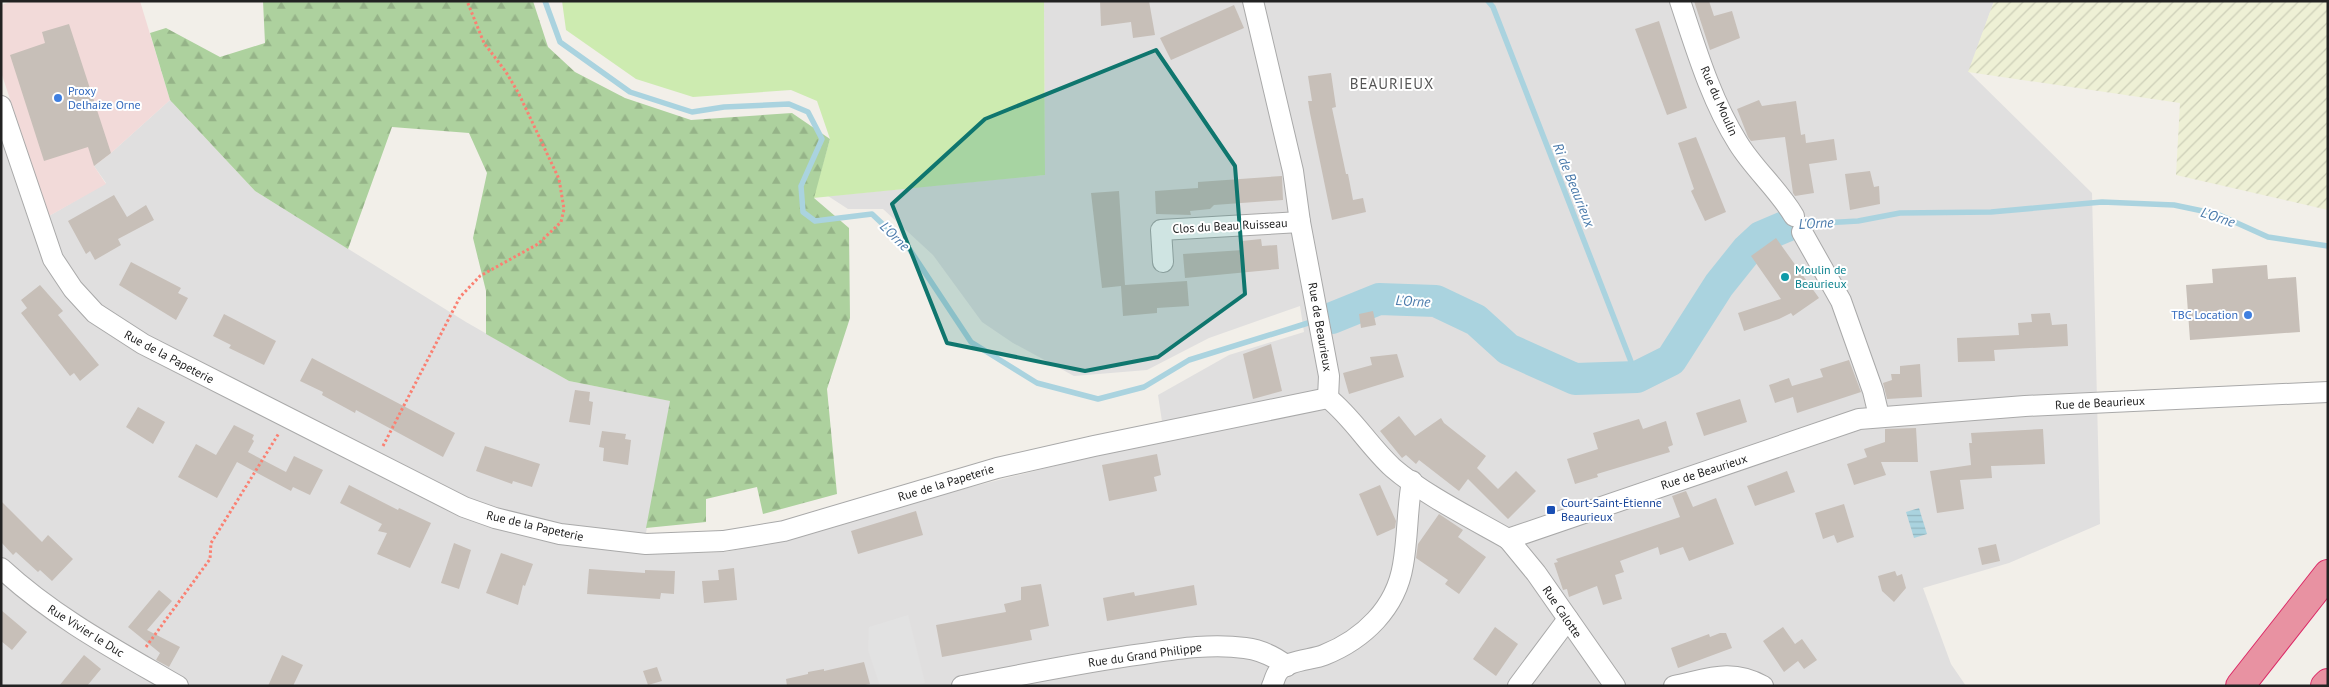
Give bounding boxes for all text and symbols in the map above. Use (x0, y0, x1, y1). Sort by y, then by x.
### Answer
street label: Rue du Moulin (1697, 64, 1741, 138)
district label: BEAURIEUX (1350, 74, 1434, 93)
place label: Proxy Delhaize Orne (68, 83, 141, 112)
marker: Proxy Delhaize Orne (52, 92, 64, 104)
water label: Ri de Beaurieux (1549, 140, 1600, 231)
water label: L'Orne (2199, 203, 2238, 231)
water label: L'Orne (1798, 213, 1834, 233)
street label: Clos du Beau Ruisseau (1172, 215, 1288, 236)
water label: L'Orne (876, 217, 914, 255)
place label: Moulin de Beaurieux (1795, 262, 1847, 291)
marker: Moulin de Beaurieux (1779, 271, 1791, 283)
street label: Rue de Beaurieux (1305, 281, 1336, 373)
water label: L'Orne (1395, 291, 1431, 311)
place label: TBC Location (2171, 307, 2238, 322)
marker: TBC Location (2242, 309, 2254, 321)
street label: Rue de la Papeterie (122, 327, 217, 387)
street label: Rue de Beaurieux (2055, 393, 2145, 412)
street label: Rue de Beaurieux (1659, 450, 1749, 493)
street label: Rue de la Papeterie (896, 461, 996, 504)
place label: Court-Saint-Étienne Beaurieux (1561, 495, 1662, 524)
marker: Court-Saint-Étienne Beaurieux (1545, 504, 1557, 516)
street label: Rue de la Papeterie (485, 507, 585, 544)
street label: Rue Calotte (1540, 583, 1585, 641)
street label: Rue Vivier le Duc (45, 601, 128, 660)
street label: Rue du Grand Philippe (1087, 639, 1203, 670)

